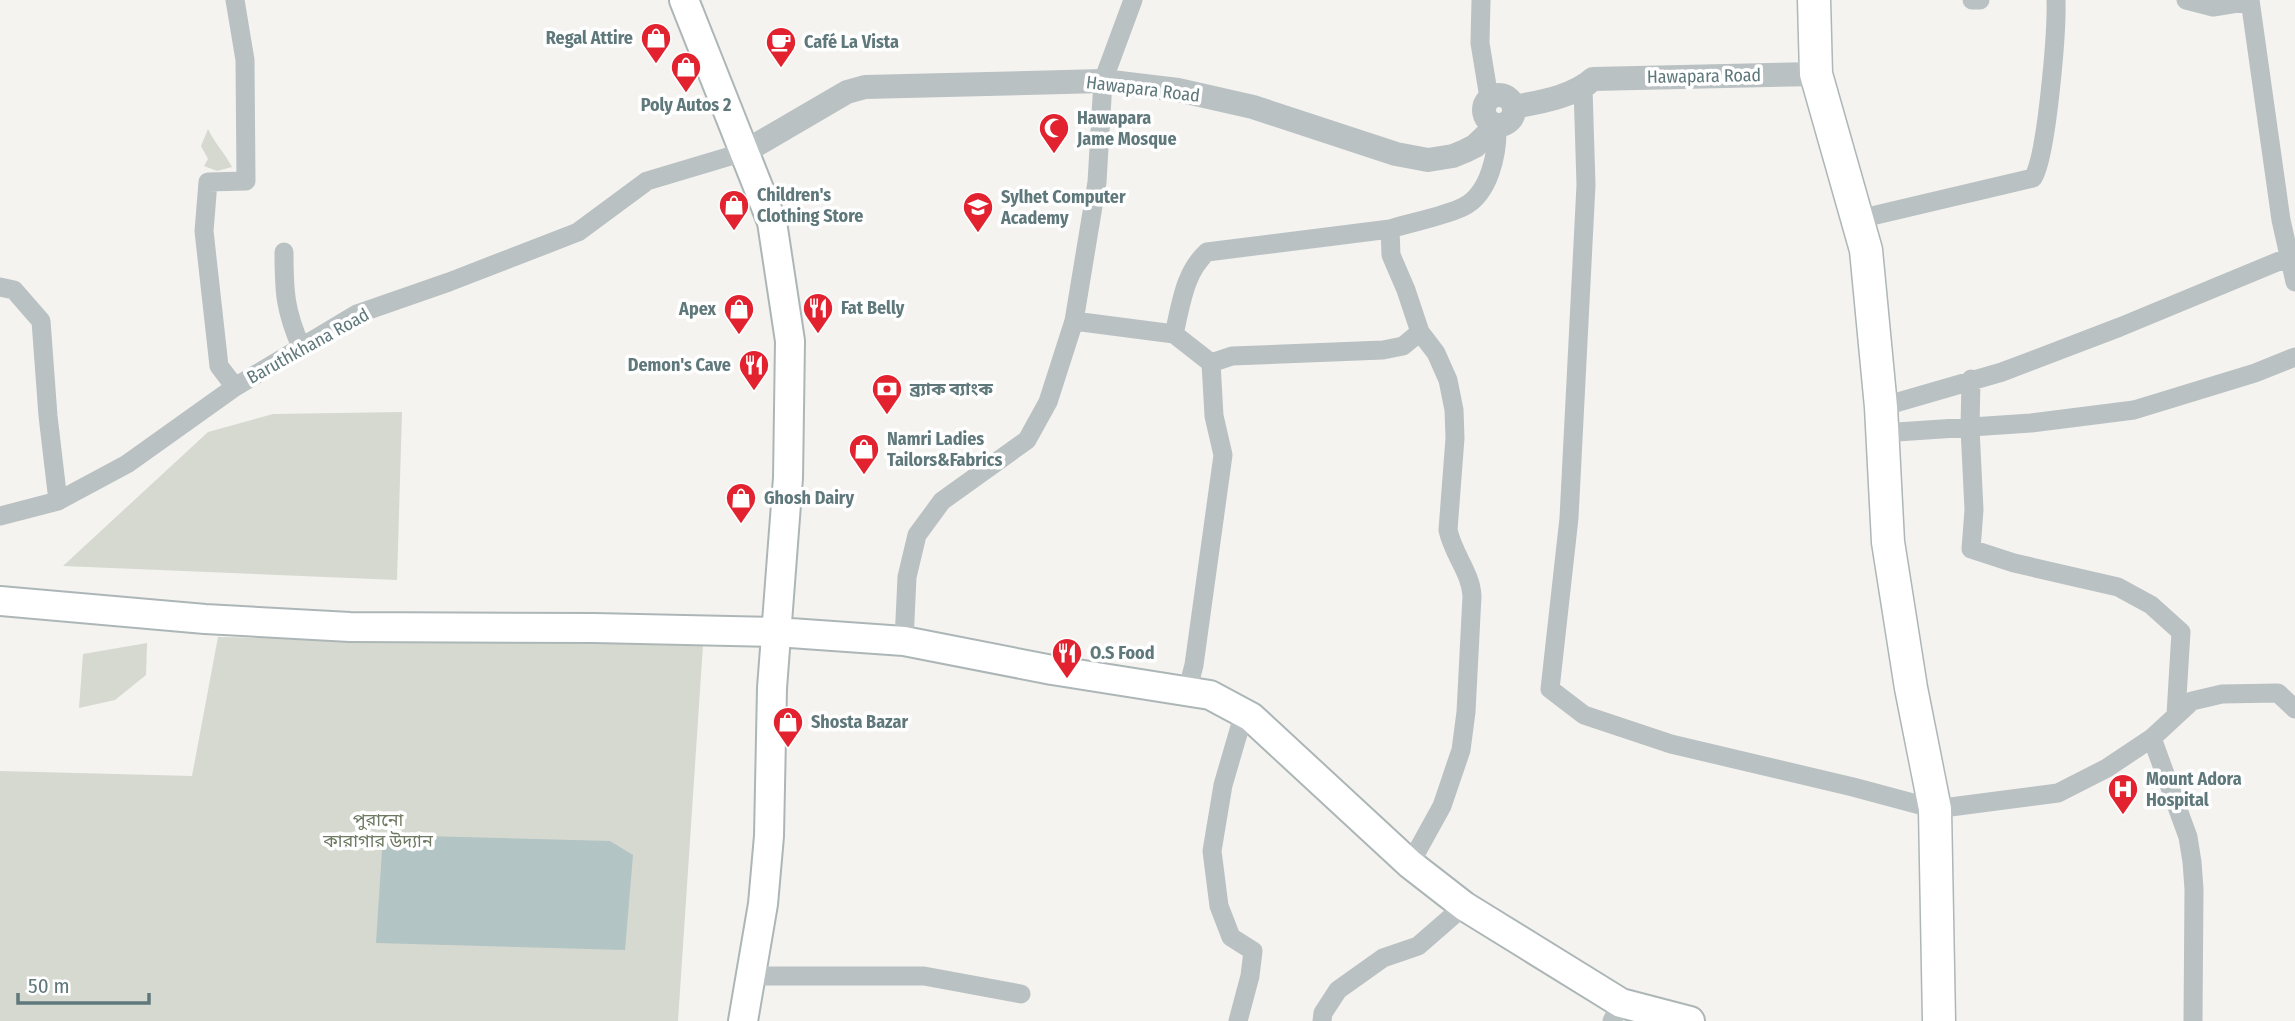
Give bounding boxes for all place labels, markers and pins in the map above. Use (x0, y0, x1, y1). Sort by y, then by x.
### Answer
shop icon: Regal Attire (639, 21, 673, 65)
cafe icon: Café La Vista (764, 25, 798, 69)
place label: Regal Attire (546, 27, 633, 49)
place label: Café La Vista (804, 31, 899, 53)
shop icon: Poly Autos 2 (669, 50, 703, 94)
place label: Poly Autos 2 (641, 94, 731, 116)
place label: Hawapara Jame Mosque (1076, 107, 1177, 150)
mosque icon: Hawapara Jame Mosque (1037, 111, 1071, 155)
place label: Children's Clothing Store (757, 184, 863, 227)
place label: Sylhet Computer Academy (1000, 186, 1126, 229)
shop icon: Children's Clothing Store (717, 188, 751, 232)
school or university icon: Sylhet Computer Academy (961, 190, 995, 234)
restaurant icon: Fat Belly (801, 291, 835, 335)
shop icon: Apex (722, 292, 756, 336)
place label: Fat Belly (841, 297, 905, 319)
place label: Apex (678, 298, 717, 320)
restaurant icon: Demon's Cave (737, 348, 771, 392)
place label: Demon's Cave (628, 354, 731, 376)
bank icon: ব্র্যাক ব্যাংক (870, 372, 904, 416)
place label: ব্র্যাক ব্যাংক (909, 378, 993, 400)
place label: Namri Ladies Tailors&Fabrics (887, 428, 1002, 471)
shop icon: Namri Ladies Tailors&Fabrics (847, 432, 881, 476)
shop icon: Ghosh Dairy (724, 481, 758, 525)
place label: Ghosh Dairy (764, 487, 854, 509)
restaurant icon: O.S Food (1050, 636, 1084, 680)
place label: O.S Food (1090, 642, 1155, 664)
shop icon: Shosta Bazar (771, 705, 805, 749)
place label: Shosta Bazar (811, 711, 908, 733)
place label: Mount Adora Hospital (2146, 768, 2242, 811)
hospital icon: Mount Adora Hospital (2106, 772, 2140, 816)

